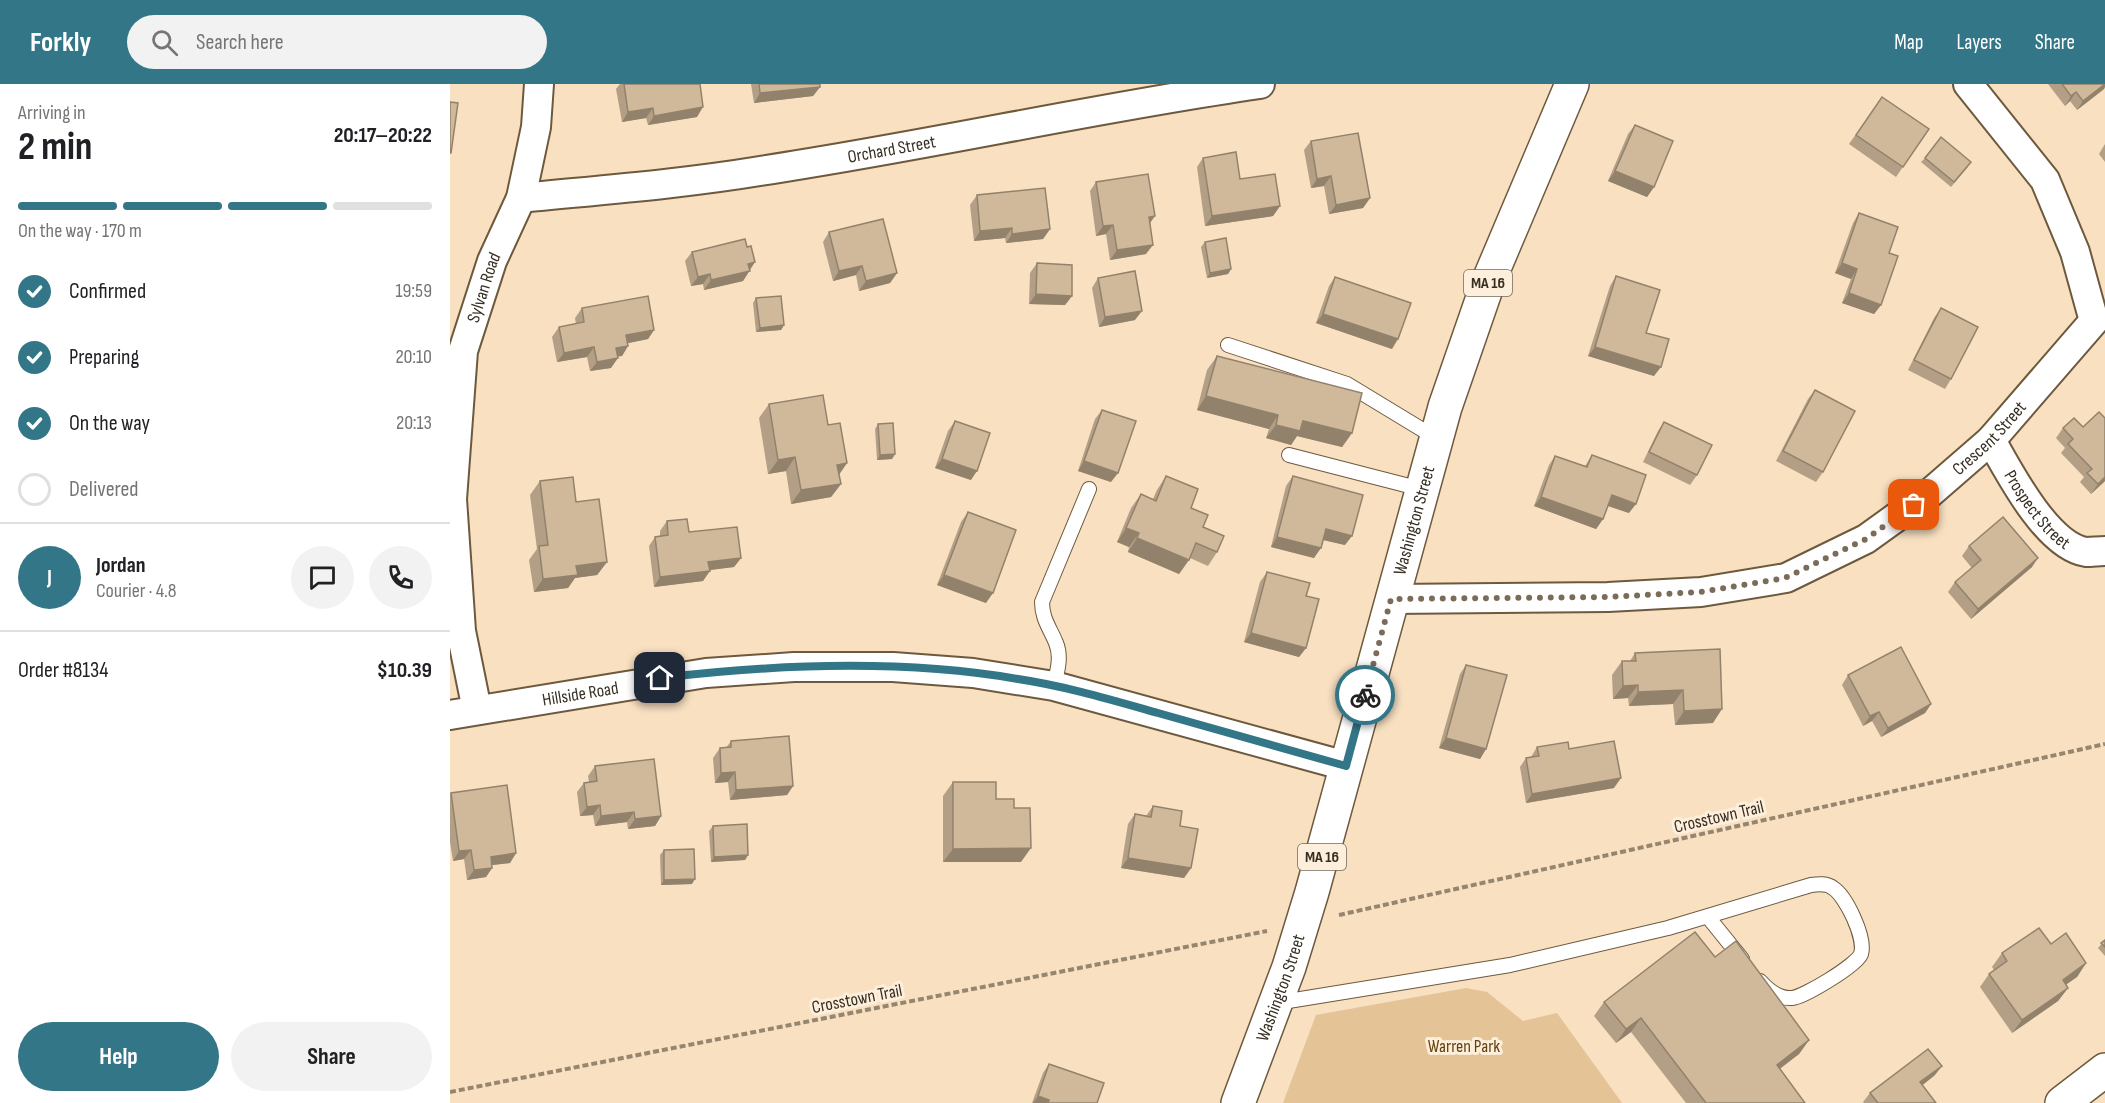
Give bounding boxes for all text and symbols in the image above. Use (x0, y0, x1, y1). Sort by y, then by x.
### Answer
search box (127, 15, 547, 69)
text: Forkly (30, 26, 91, 59)
icon: search (148, 26, 181, 59)
text: Search here (196, 29, 284, 56)
text: Map (1894, 30, 1923, 55)
text: Layers (1956, 30, 2002, 55)
text: Share (2035, 30, 2075, 55)
text: Arriving in (18, 101, 86, 125)
text: 20:17–20:22 (334, 122, 432, 149)
text: 2 min (18, 124, 92, 171)
street label: Orchard Street (846, 131, 938, 167)
text: On the way · 170 m (18, 219, 142, 243)
street label: Sylvan Road (462, 249, 505, 325)
road number: MA 16 (1464, 270, 1512, 296)
icon: check (18, 275, 51, 308)
text: Confirmed (69, 278, 146, 305)
text: 19:59 (395, 279, 432, 303)
icon: check (18, 341, 51, 374)
text: Preparing (69, 344, 139, 371)
text: 20:10 (395, 345, 432, 369)
street label: Crescent Street (1948, 396, 2031, 479)
icon: check (18, 407, 51, 440)
text: On the way (69, 410, 150, 437)
text: 20:13 (396, 411, 432, 435)
street label: Washington Street (1389, 463, 1439, 577)
street label: Prospect Street (2000, 466, 2075, 554)
text: Delivered (69, 476, 138, 503)
pin (1888, 479, 1939, 530)
icon: bag (1897, 488, 1930, 521)
button: chat (291, 546, 354, 609)
button: phone (369, 546, 432, 609)
text: Jordan (96, 552, 145, 579)
text: J (47, 564, 52, 591)
text: Courier · 4.8 (96, 579, 177, 603)
pin (634, 652, 685, 703)
text: Order #8134 (18, 657, 108, 684)
text: $10.39 (377, 657, 432, 684)
icon: home (643, 661, 676, 694)
courier (1335, 665, 1395, 725)
street label: Hillside Road (541, 677, 620, 710)
icon: bike (1349, 679, 1382, 712)
street label: Crosstown Trail (1672, 796, 1766, 838)
road number: MA 16 (1298, 844, 1346, 870)
street label: Washington Street (1252, 931, 1309, 1044)
street label: Crosstown Trail (810, 980, 904, 1018)
button: Help (18, 1022, 219, 1091)
button: Share (231, 1022, 432, 1091)
park label: Warren Park (1428, 1036, 1500, 1057)

